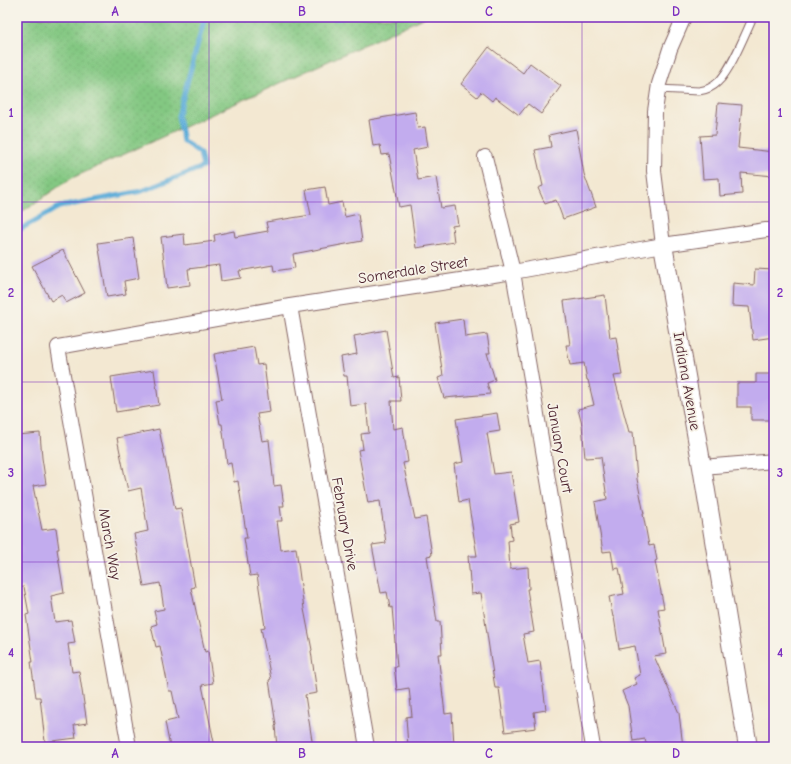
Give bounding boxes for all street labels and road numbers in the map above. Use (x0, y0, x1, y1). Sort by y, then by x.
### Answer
street label: Somerdale Street (357, 252, 470, 288)
street label: Indiana Avenue (669, 330, 705, 432)
street label: January Court (543, 402, 577, 495)
street label: February Drive (328, 476, 362, 573)
street label: March Way (95, 507, 125, 582)

